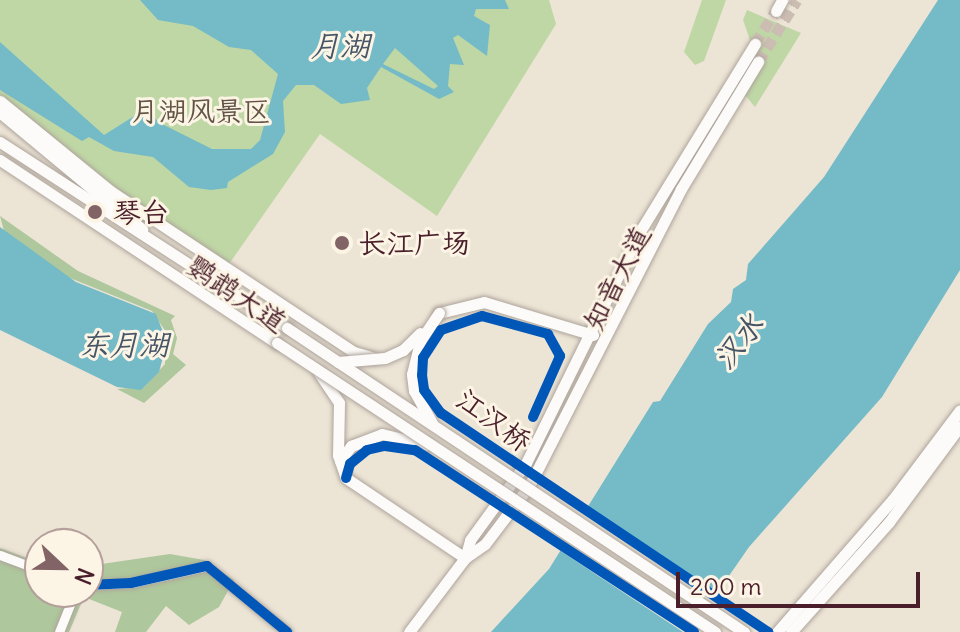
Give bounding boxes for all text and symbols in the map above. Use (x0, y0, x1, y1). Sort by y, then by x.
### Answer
water label: 月湖 (310, 27, 370, 63)
park label: 月湖风景区 (131, 94, 271, 128)
place label: 琴台 (113, 195, 169, 229)
marker: 琴台 (84, 201, 106, 223)
street label: 知音大道 (577, 220, 657, 336)
place label: 长江广场 (358, 226, 470, 260)
marker: 长江广场 (333, 234, 351, 252)
street label: 鹦鹉大道 (181, 249, 293, 339)
water label: 汉水 (705, 307, 771, 377)
water label: 东月湖 (79, 326, 169, 362)
street label: 江汉桥 (450, 382, 538, 458)
north arrow (24, 528, 104, 608)
scale bar (680, 556, 924, 606)
text: N (69, 564, 100, 589)
text: 200 m (690, 571, 762, 601)

